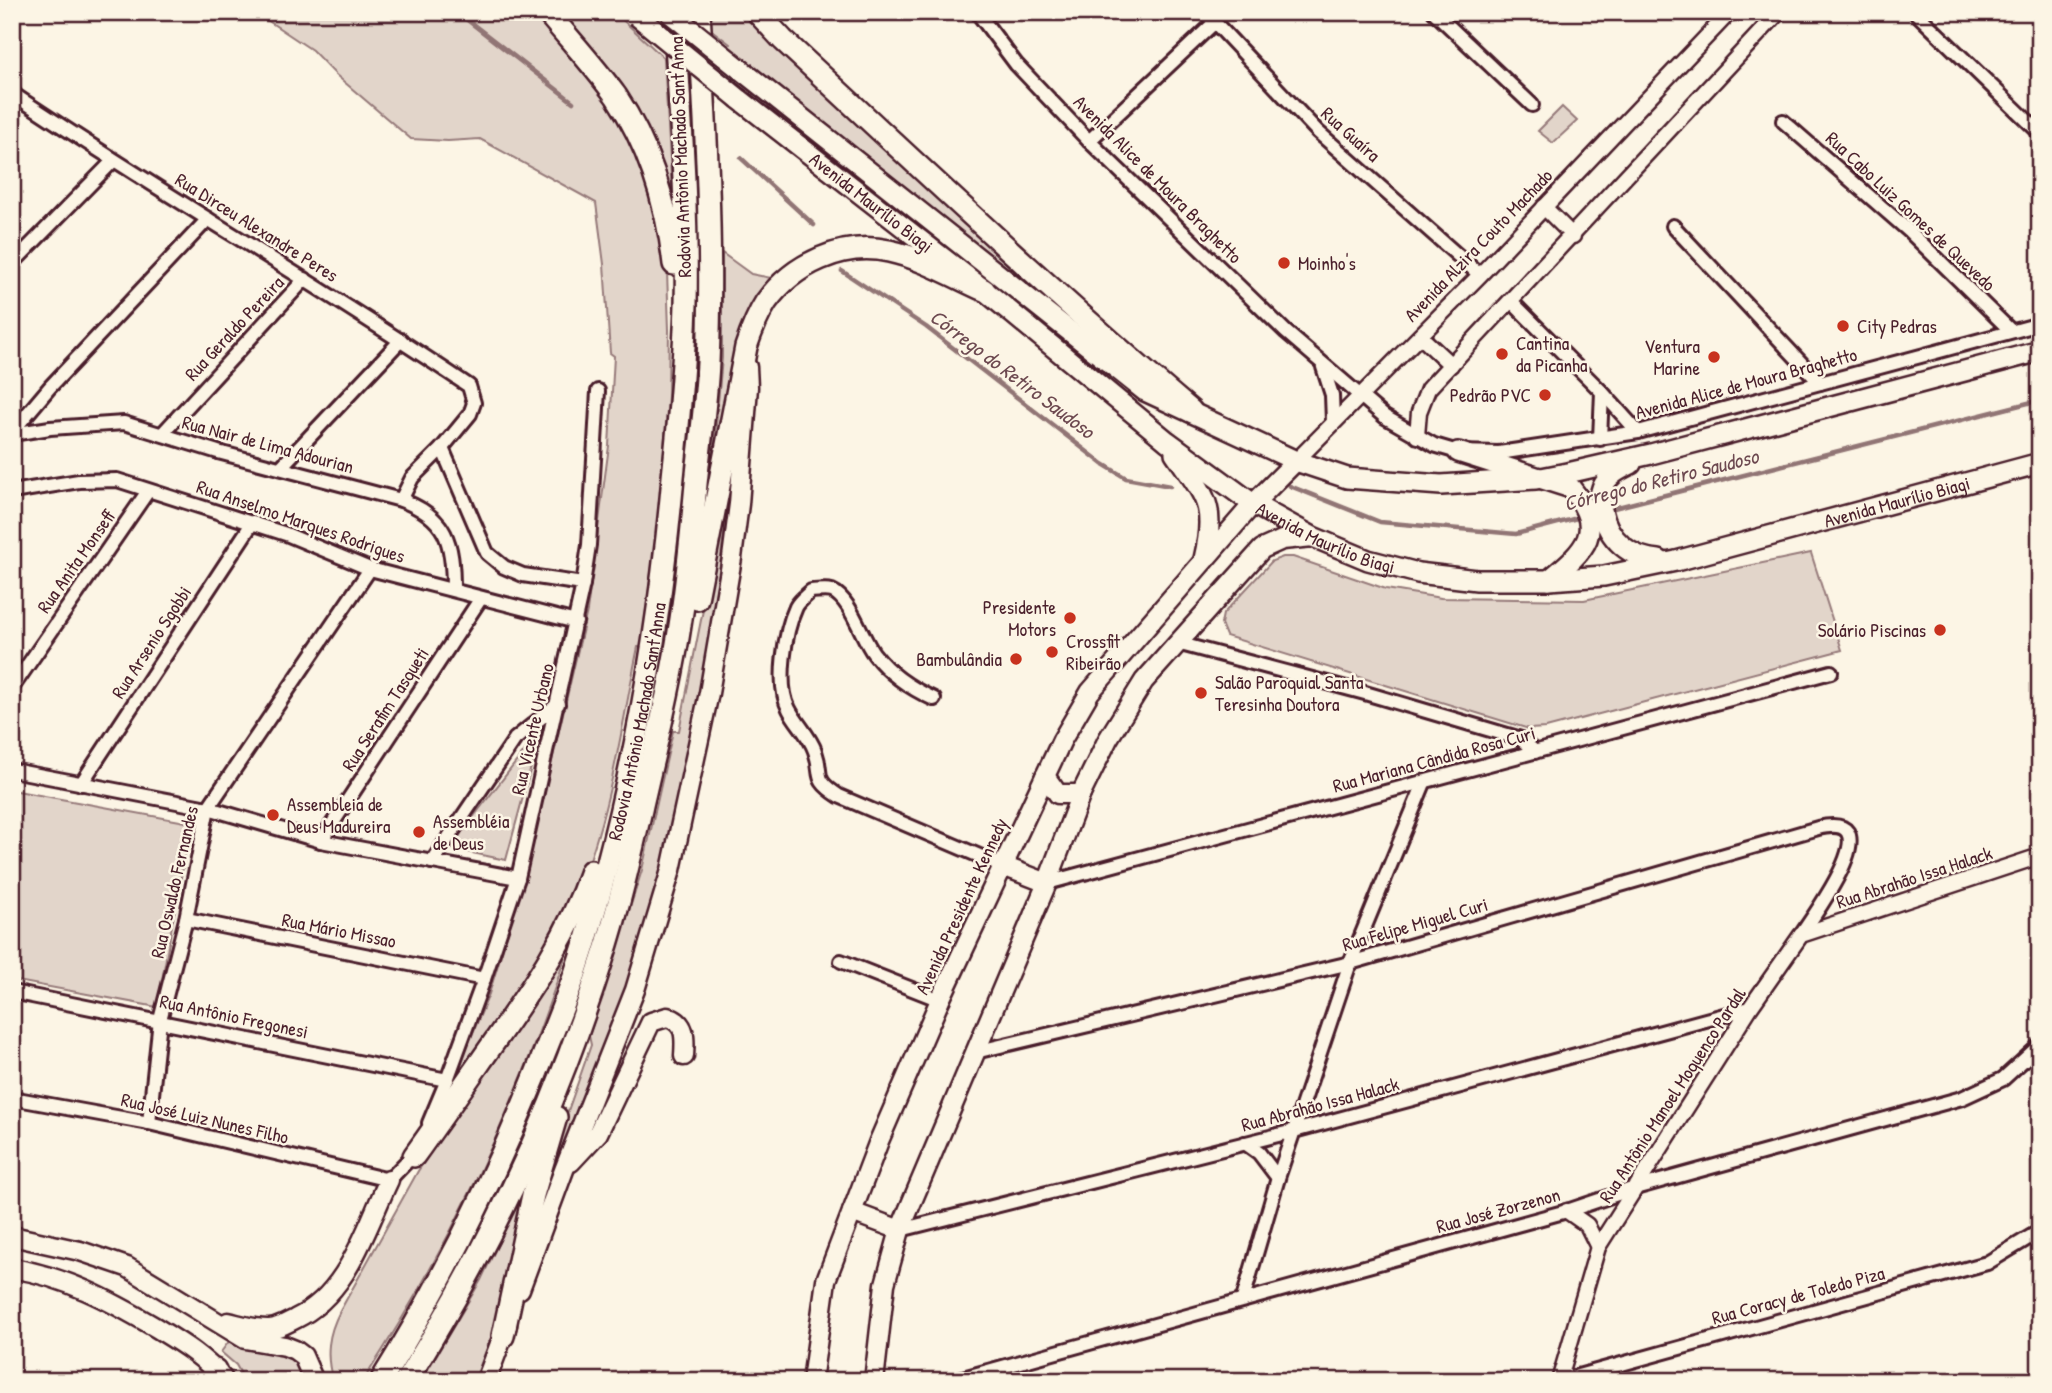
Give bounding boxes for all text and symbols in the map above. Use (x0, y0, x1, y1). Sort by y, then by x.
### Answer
street label: Rodovia Antônio Machado Sant'Anna (663, 35, 697, 278)
street label: Avenida Alice de Moura Braghetto (1068, 89, 1248, 269)
street label: Rua Guaíra (1316, 101, 1387, 168)
street label: Rua Cabo Luiz Gomes de Quevedo (1820, 125, 2002, 297)
street label: Avenida Maurílio Biagi (804, 146, 939, 259)
street label: Avenida Alzira Couto Machado (1398, 163, 1558, 327)
street label: Rua Dirceu Alexandre Peres (171, 166, 343, 288)
place label: Moinho's (1298, 250, 1356, 276)
marker: Moinho's (1276, 255, 1292, 271)
street label: Rua Geraldo Pereira (179, 270, 290, 386)
water label: Córrego do Retiro Saudoso (924, 302, 1102, 446)
place label: City Pedras (1857, 313, 1937, 339)
marker: City Pedras (1835, 318, 1851, 334)
place label: Cantina da Picanha (1516, 330, 1588, 378)
place label: Ventura Marine (1644, 333, 1701, 381)
street label: Avenida Alice de Moura Braghetto (1632, 341, 1860, 425)
marker: Cantina da Picanha (1494, 346, 1510, 362)
marker: Ventura Marine (1706, 349, 1722, 365)
place label: Pedrão PVC (1450, 382, 1531, 408)
marker: Pedrão PVC (1537, 387, 1553, 403)
street label: Rua Nair de Lima Adourian (179, 409, 357, 479)
water label: Córrego do Retiro Saudoso (1561, 441, 1763, 518)
street label: Avenida Maurílio Biagi (1821, 470, 1973, 534)
street label: Rua Anselmo Marques Rodrigues (193, 473, 409, 569)
street label: Avenida Maurílio Biagi (1252, 495, 1398, 579)
street label: Rua Anita Monseff (31, 504, 121, 618)
street label: Rua Arsenio Sgobbi (105, 581, 197, 703)
place label: Presidente Motors (983, 594, 1056, 642)
street label: Rodovia Antônio Machado Sant'Anna (601, 600, 672, 843)
marker: Presidente Motors (1062, 610, 1078, 626)
place label: Solário Piscinas (1818, 617, 1926, 643)
marker: Solário Piscinas (1932, 622, 1948, 638)
place label: Crossfit Ribeirão (1066, 628, 1121, 676)
street label: Rua Serafim Tasqueti (335, 642, 435, 776)
marker: Crossfit Ribeirão (1044, 644, 1060, 660)
place label: Bambulândia (916, 646, 1003, 672)
marker: Bambulândia (1008, 651, 1024, 667)
street label: Rua Vicente Urbano (504, 660, 560, 797)
place label: Salão Paroquial Santa Teresinha Doutora (1215, 669, 1364, 717)
marker: Salão Paroquial Santa Teresinha Doutora (1193, 685, 1209, 701)
street label: Rua Mariana Cândida Rosa Curi (1330, 719, 1538, 799)
place label: Assembleia de Deus Madureira (287, 791, 391, 839)
street label: Rua Oswaldo Fernandes (144, 803, 204, 961)
marker: Assembleia de Deus Madureira (265, 807, 281, 823)
place label: Assembléia de Deus (433, 808, 510, 856)
street label: Avenida Presidente Kennedy (909, 814, 1013, 998)
marker: Assembléia de Deus (411, 824, 427, 840)
street label: Rua Abrahão Issa Halack (1833, 840, 1995, 914)
street label: Rua Felipe Miguel Curi (1339, 891, 1491, 957)
street label: Rua Mário Missao (280, 906, 399, 954)
street label: Rua Antônio Manoel Moquenco Pardal (1593, 982, 1752, 1208)
street label: Rua Antônio Fregonesi (158, 988, 310, 1044)
street label: Rua Abrahão Issa Halack (1238, 1070, 1402, 1138)
street label: Rua José Luiz Nunes Filho (119, 1086, 292, 1150)
street label: Rua José Zorzenon (1433, 1181, 1563, 1239)
street label: Rua Coracy de Toledo Piza (1709, 1259, 1888, 1331)

